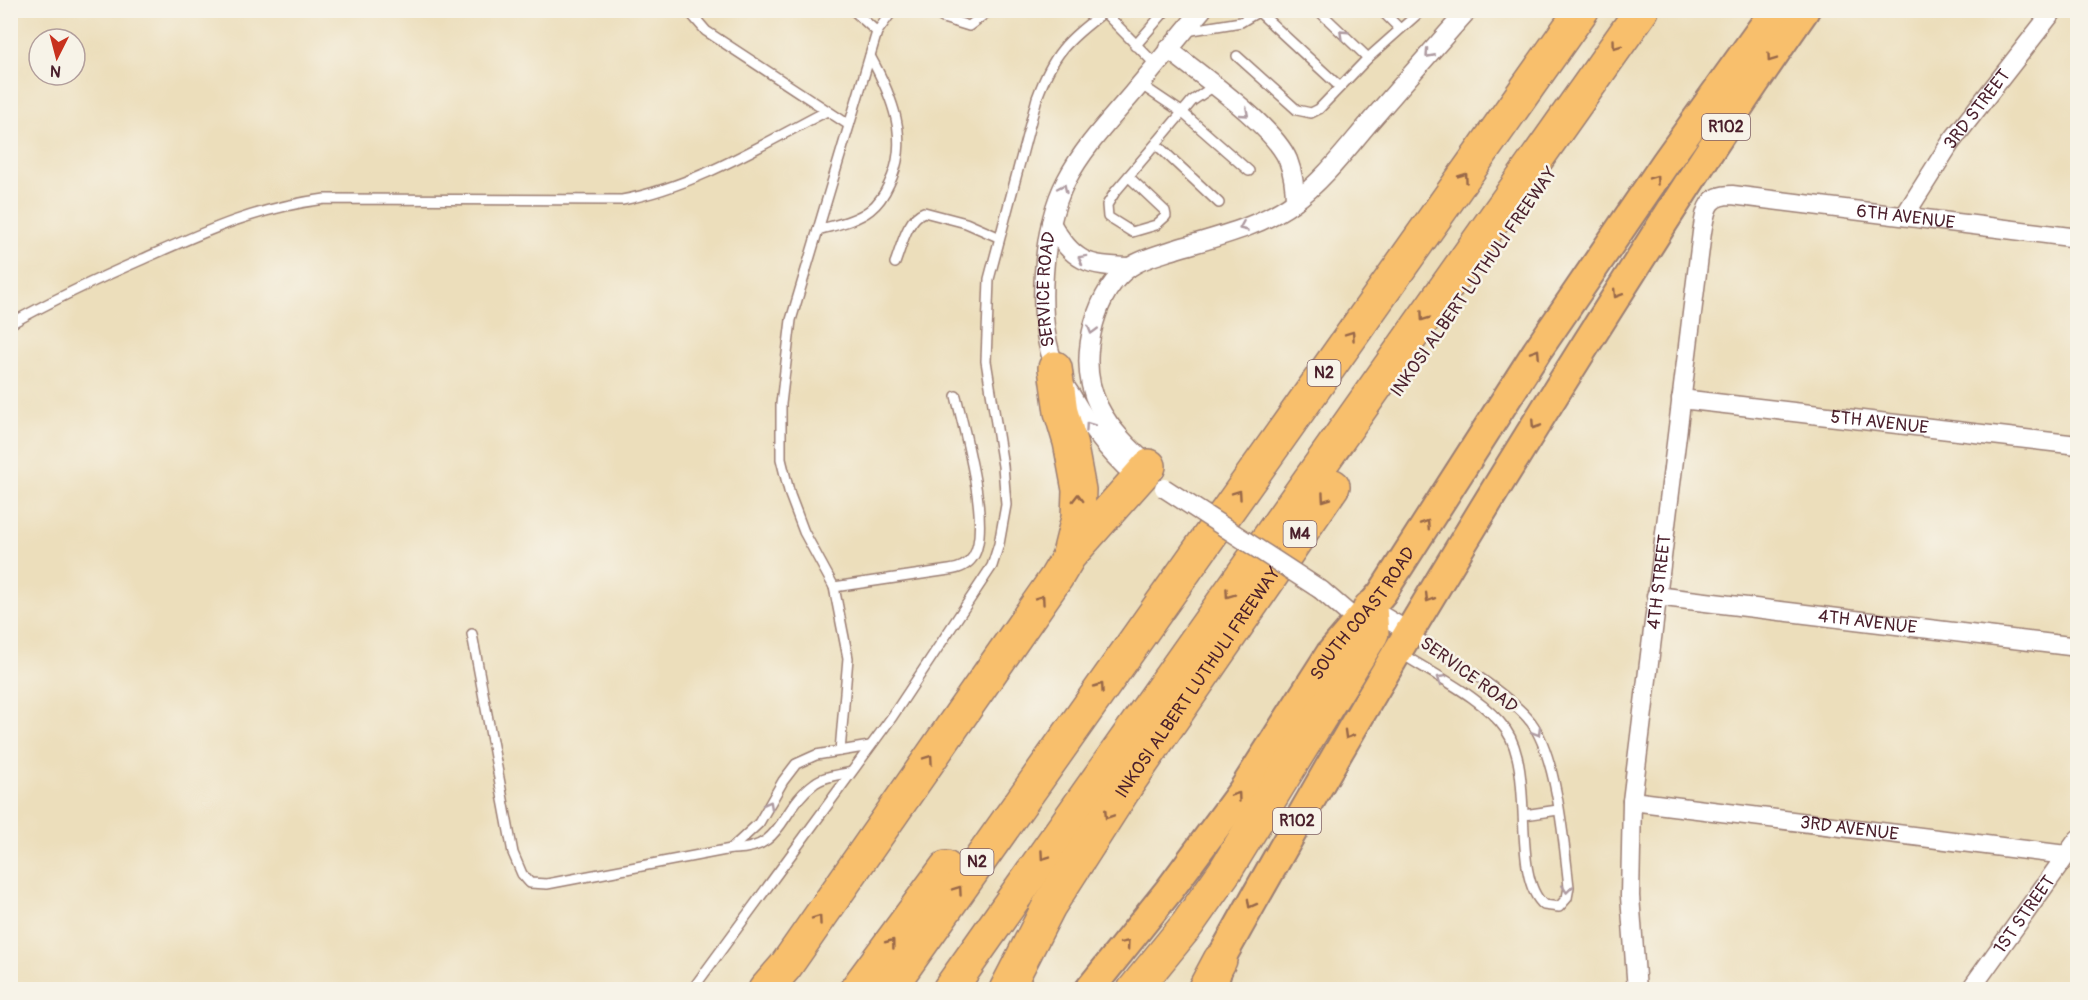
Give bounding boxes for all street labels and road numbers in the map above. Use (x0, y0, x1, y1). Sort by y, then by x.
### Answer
street label: 3RD STREET (1938, 64, 2015, 153)
road number: R102 (1702, 114, 1750, 140)
street label: INKOSI ALBERT LUTHULI FREEWAY (1386, 162, 1563, 401)
street label: 6TH AVENUE (1855, 199, 1956, 234)
street label: SERVICE ROAD (1032, 230, 1061, 349)
road number: N2 (1308, 360, 1340, 386)
street label: 5TH AVENUE (1829, 405, 1930, 439)
road number: M4 (1284, 521, 1316, 547)
street label: 4TH STREET (1642, 533, 1676, 631)
street label: SOUTH COAST ROAD (1305, 542, 1420, 685)
street label: INKOSI ALBERT LUTHULI FREEWAY (1110, 562, 1286, 802)
street label: 4TH AVENUE (1817, 604, 1918, 639)
street label: SERVICE ROAD (1416, 632, 1522, 718)
road number: R102 (1273, 808, 1321, 834)
street label: 3RD AVENUE (1799, 811, 1900, 846)
road number: N2 (960, 849, 994, 875)
street label: 1ST STREET (1988, 871, 2060, 958)

